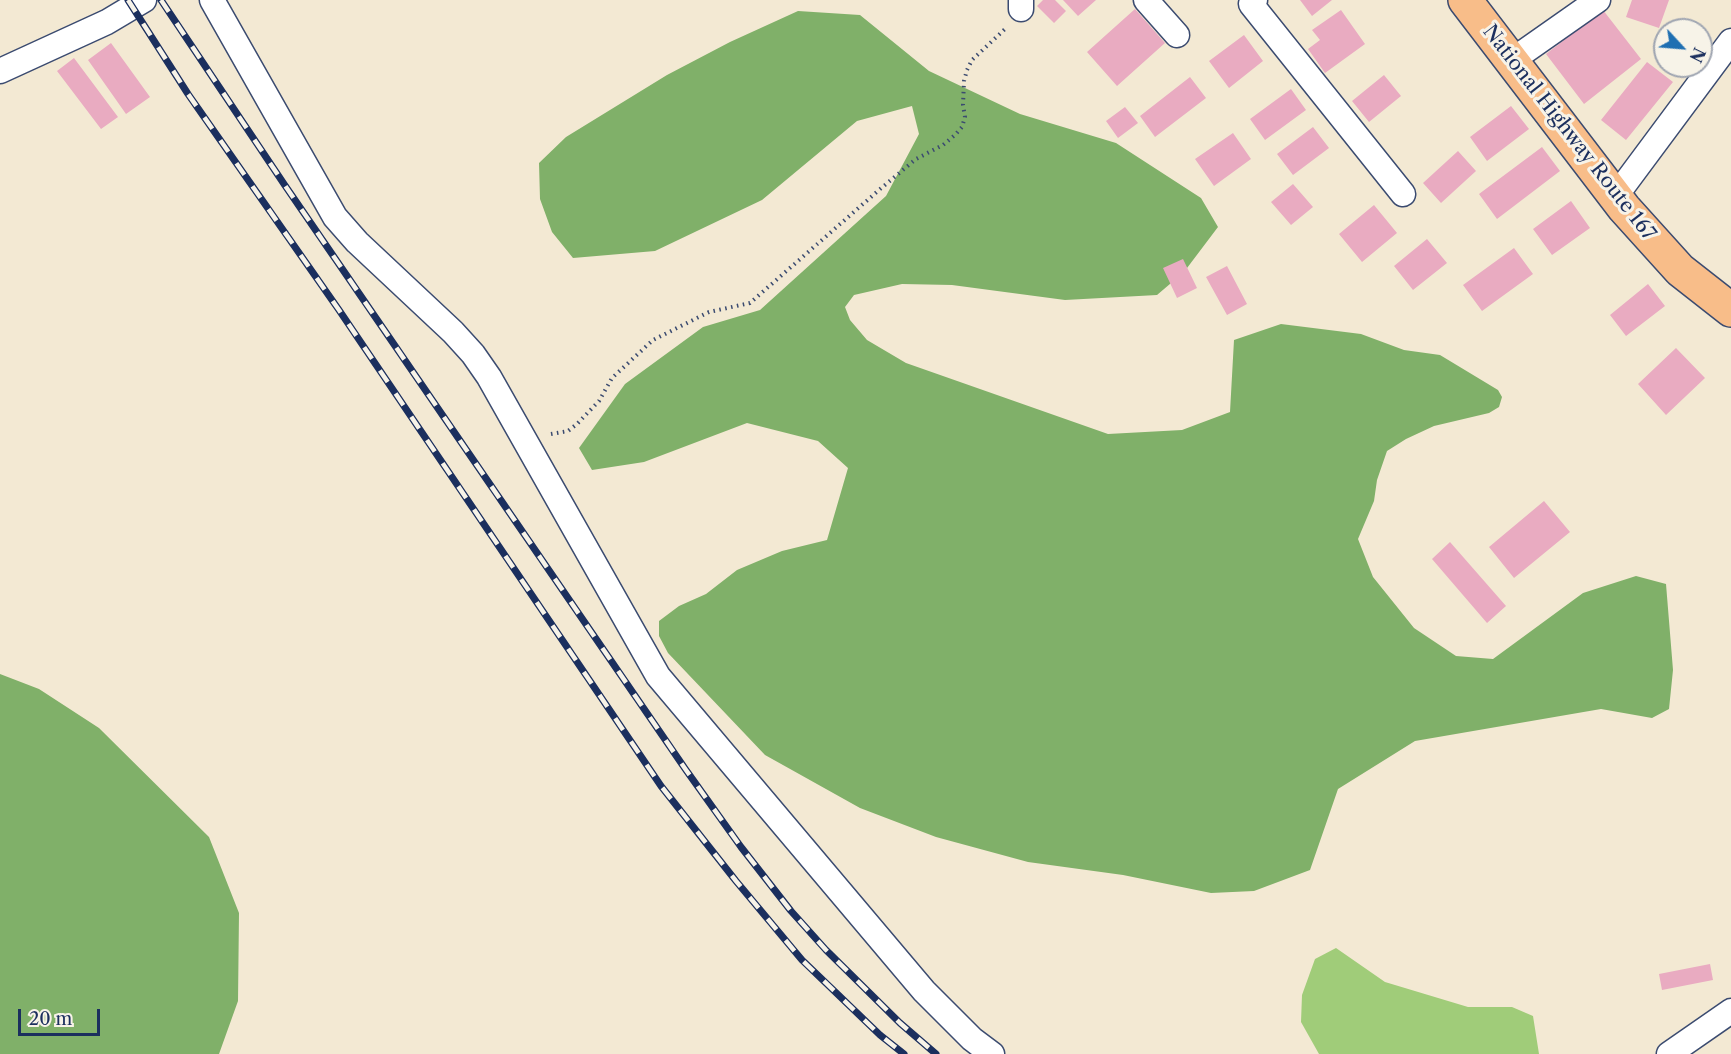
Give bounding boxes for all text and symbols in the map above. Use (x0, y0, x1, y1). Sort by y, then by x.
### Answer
north arrow (1653, 18, 1713, 78)
street label: National Highway Route 167 (1477, 20, 1661, 246)
text: N (1685, 44, 1709, 66)
scale bar (21, 997, 104, 1035)
text: 20 m (29, 1008, 72, 1030)

